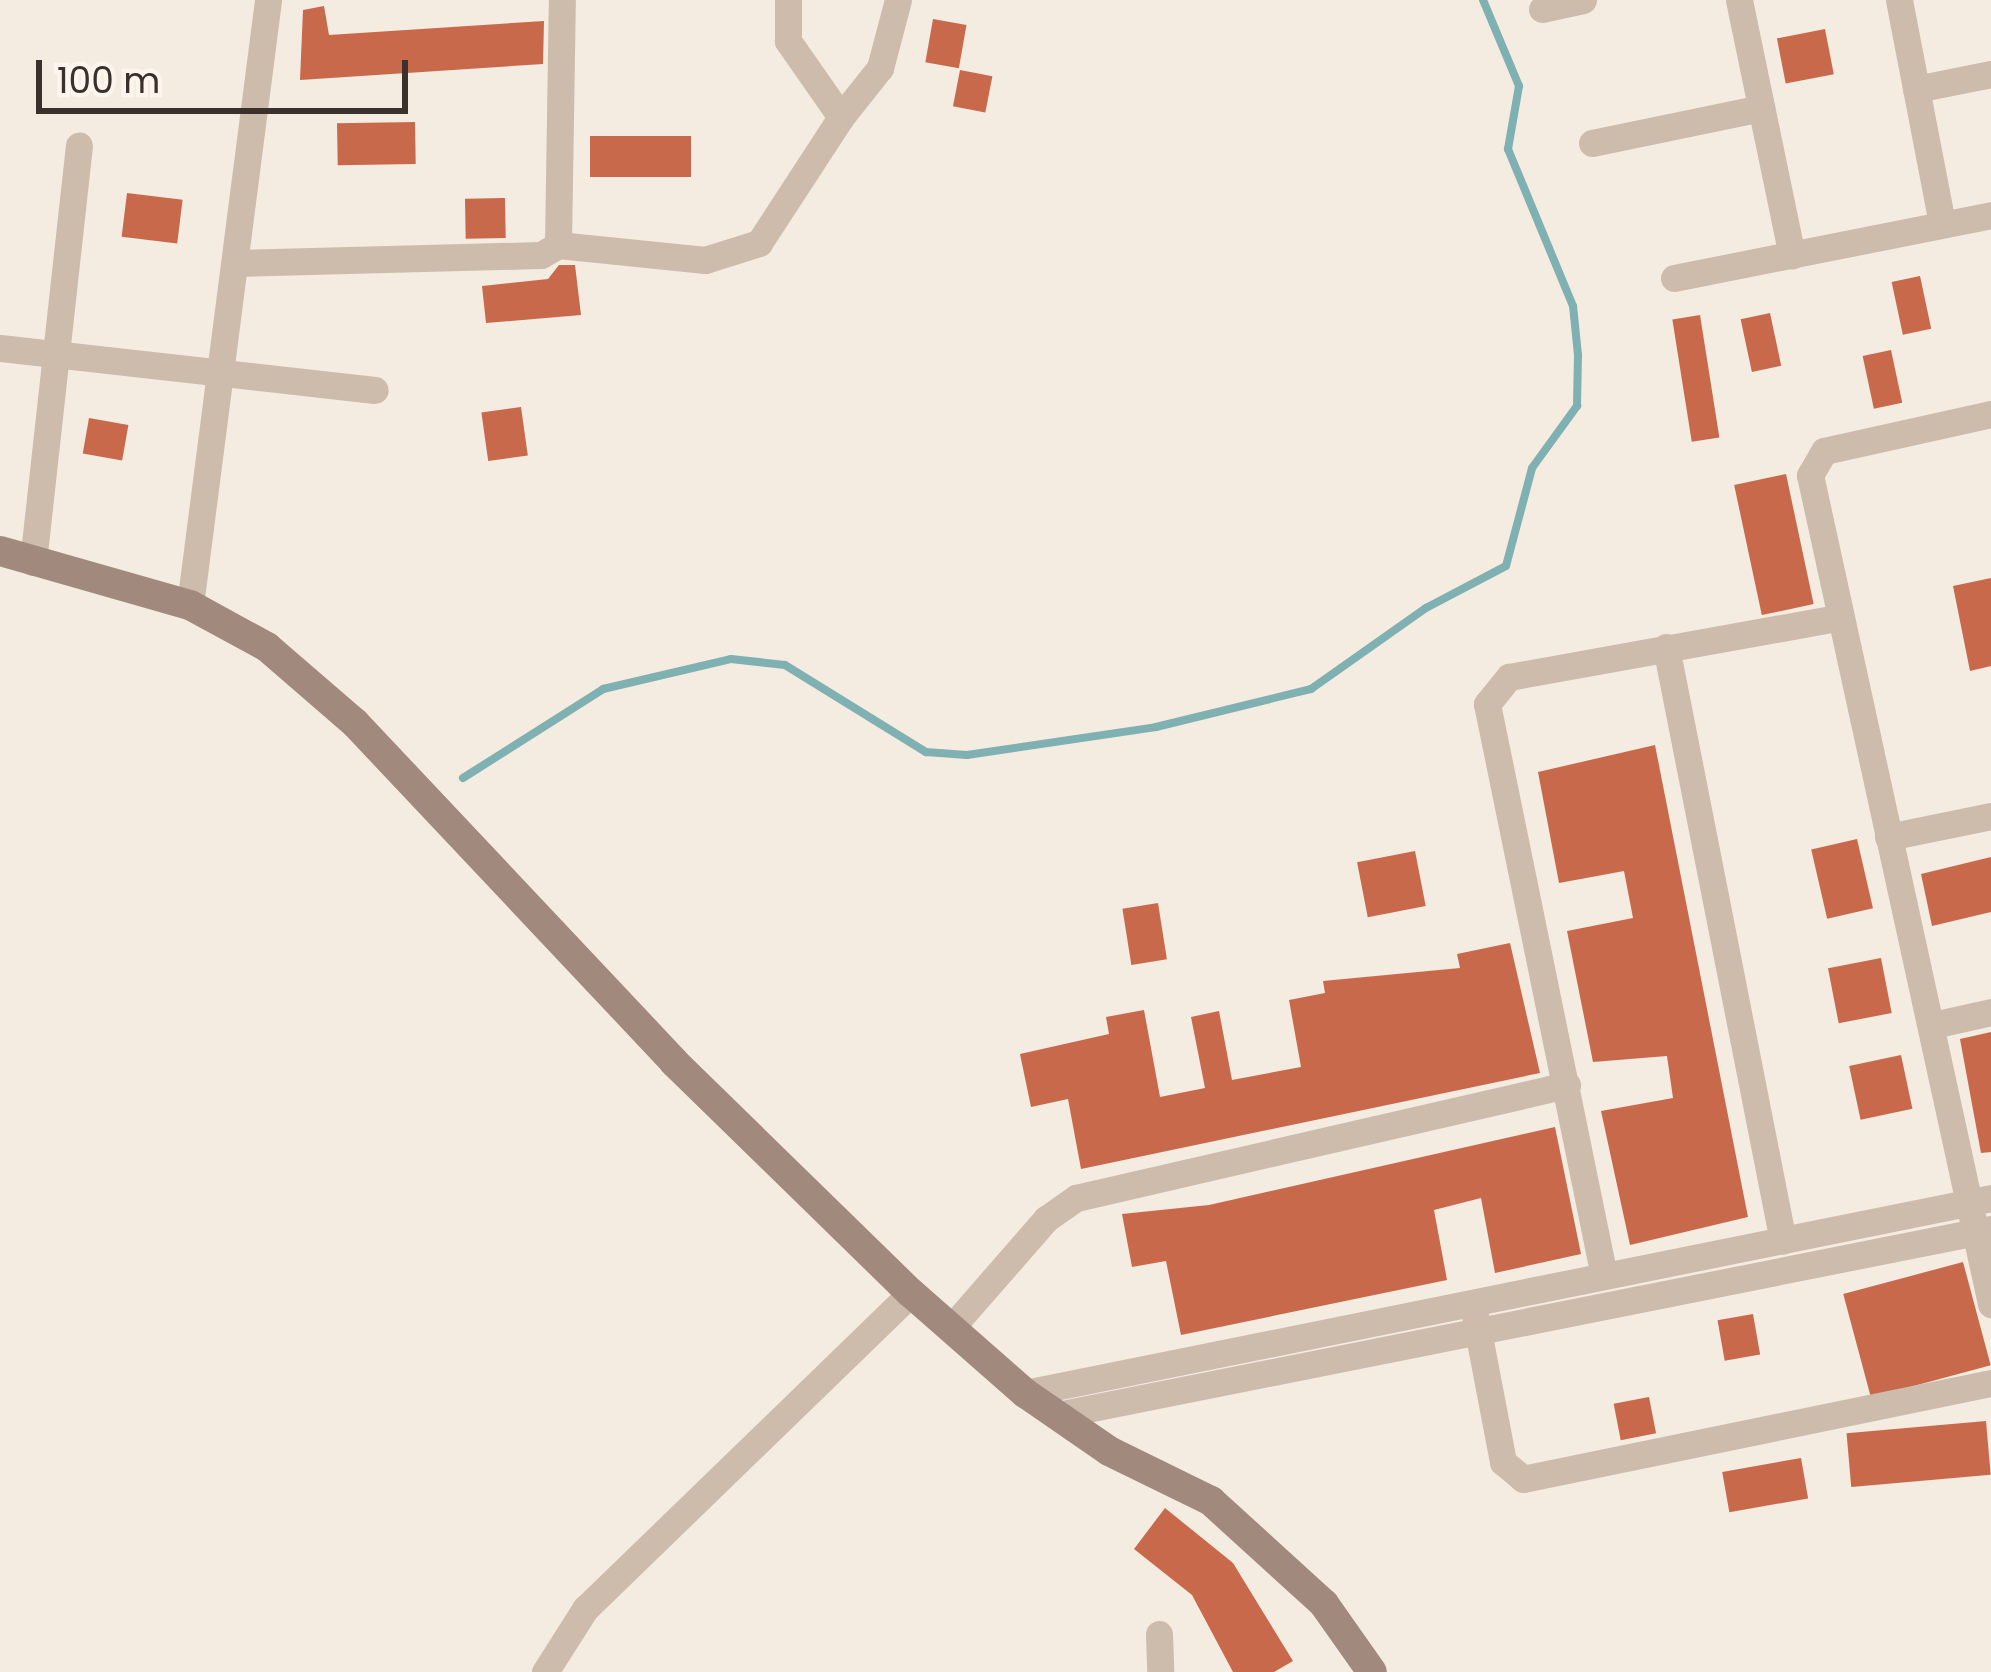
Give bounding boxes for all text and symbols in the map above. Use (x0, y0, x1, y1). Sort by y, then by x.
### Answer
scale bar (42, 36, 414, 110)
text: 100 m (57, 55, 160, 106)

